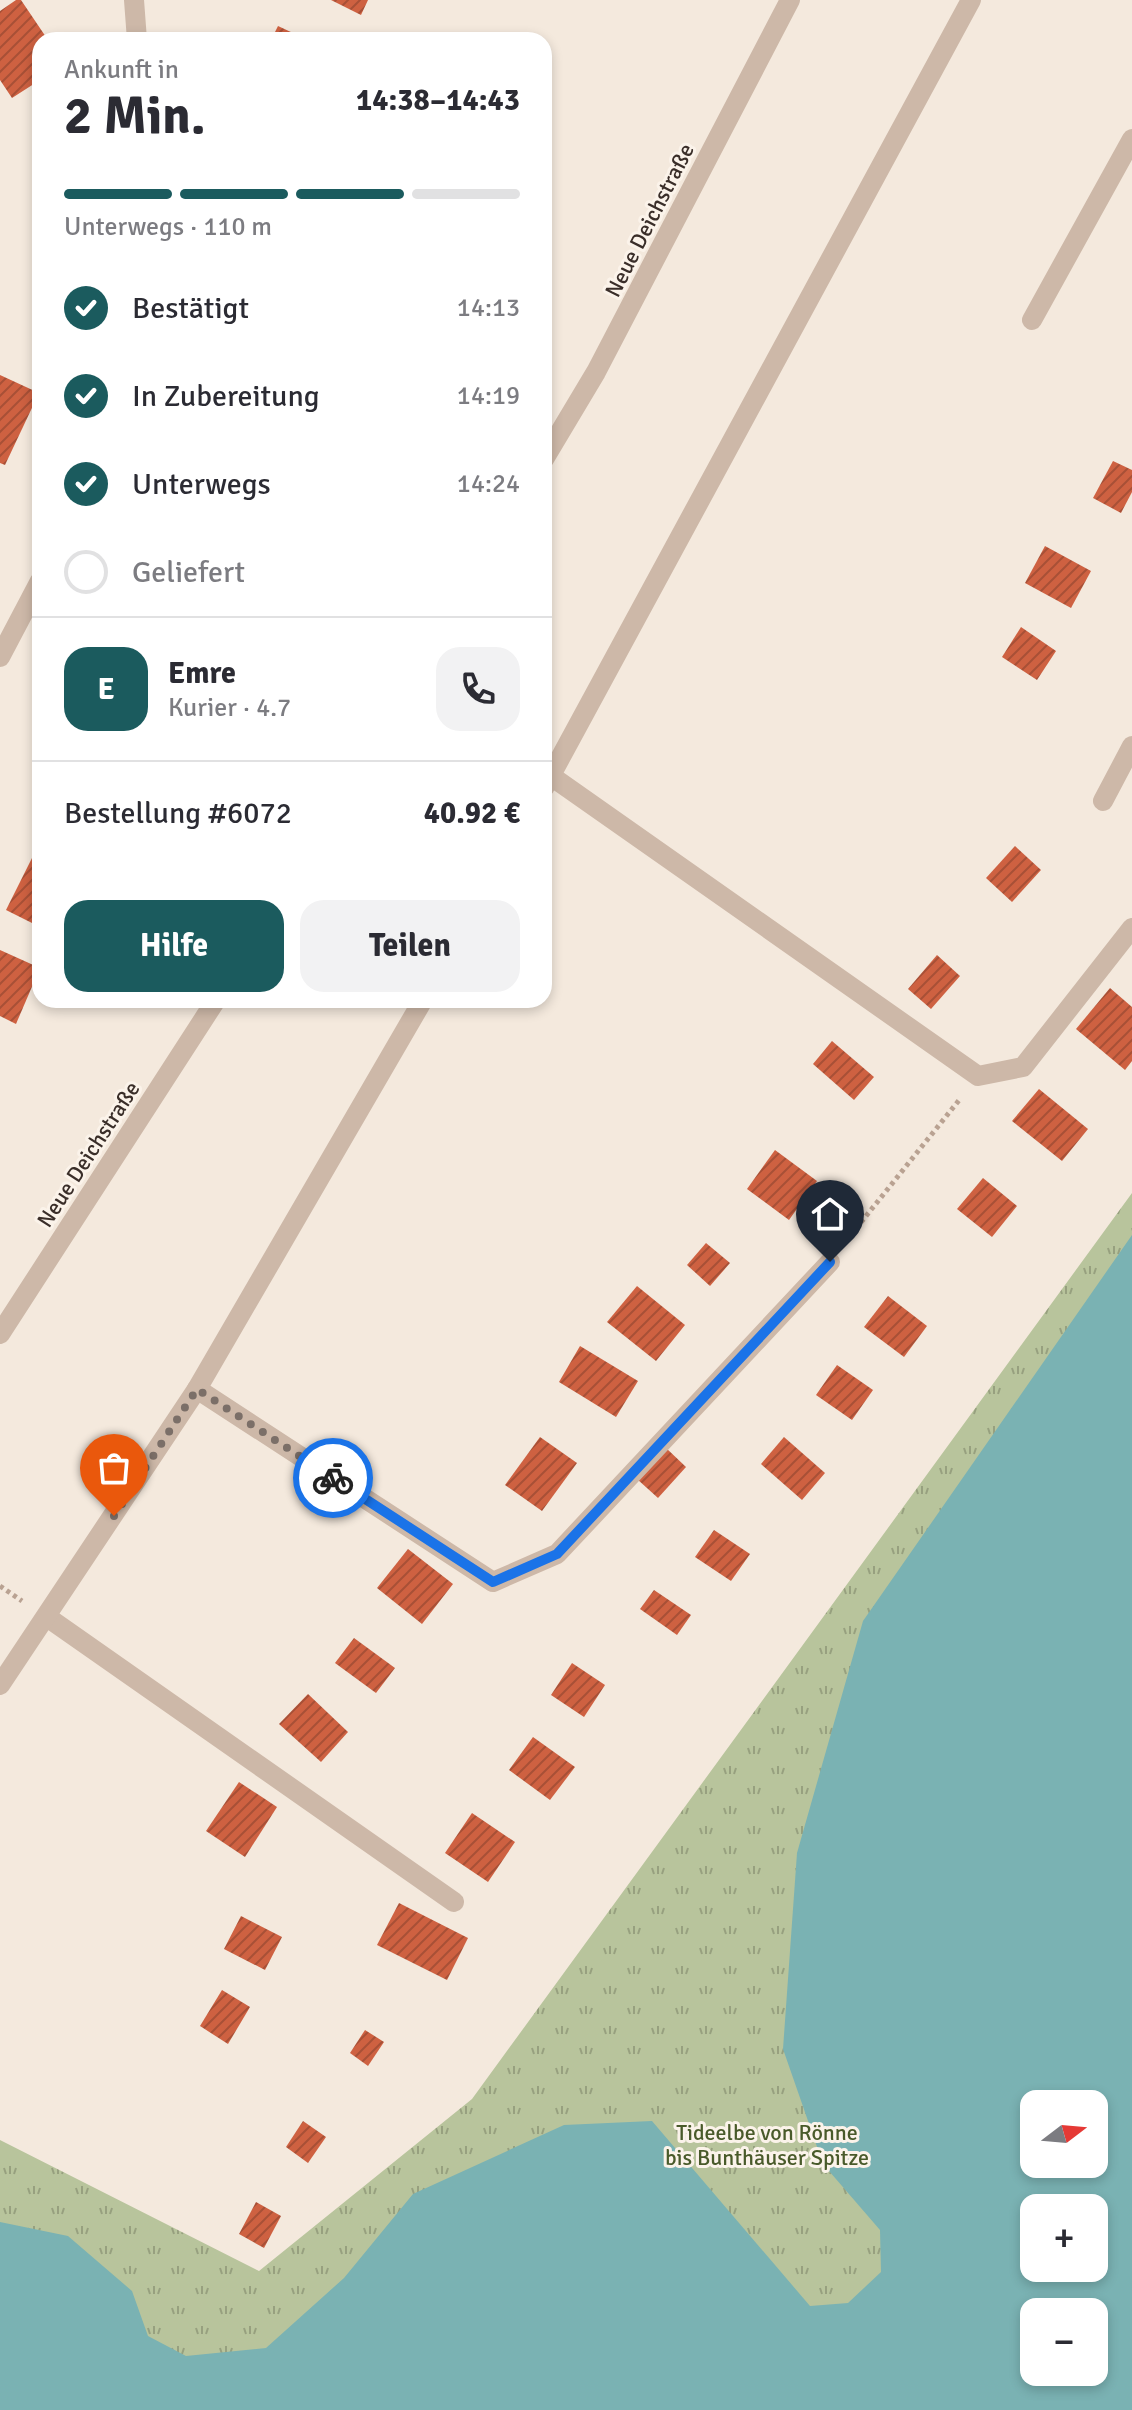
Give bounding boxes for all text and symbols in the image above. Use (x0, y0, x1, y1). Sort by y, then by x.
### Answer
text: Ankunft in (64, 54, 179, 86)
text: 14:38–14:43 (356, 82, 520, 119)
text: 2 Min. (64, 84, 206, 148)
street label: Neue Deichstraße (599, 139, 700, 301)
text: Unterwegs · 110 m (64, 211, 272, 243)
icon: check (64, 286, 108, 330)
text: Bestätigt (132, 290, 249, 327)
text: 14:13 (457, 292, 520, 324)
icon: check (64, 374, 108, 418)
text: In Zubereitung (132, 378, 320, 415)
text: 14:19 (457, 380, 520, 412)
icon: check (64, 462, 108, 506)
text: Unterwegs (132, 466, 271, 503)
text: 14:24 (457, 468, 520, 500)
text: Geliefert (132, 554, 245, 591)
button: phone (436, 647, 520, 731)
text: Emre (168, 655, 236, 692)
text: E (97, 671, 115, 708)
text: Kurier · 4.7 (168, 692, 291, 724)
text: Bestellung #6072 (64, 795, 292, 832)
text: 40.92 € (424, 795, 520, 832)
button: Hilfe (64, 900, 284, 992)
button: Teilen (300, 900, 520, 992)
street label: Neue Deichstraße (31, 1076, 146, 1232)
pin (796, 1180, 864, 1262)
icon: home (808, 1192, 852, 1236)
pin (80, 1434, 148, 1516)
courier (293, 1438, 373, 1518)
icon: bag (92, 1446, 136, 1490)
icon: bike (311, 1456, 355, 1500)
north arrow (1020, 2090, 1108, 2178)
map controls (1020, 2090, 1108, 2386)
park label: Tideelbe von Rönne bis Bunthäuser Spitze (665, 2119, 869, 2171)
button: + (1020, 2194, 1108, 2282)
button: − (1020, 2298, 1108, 2386)

